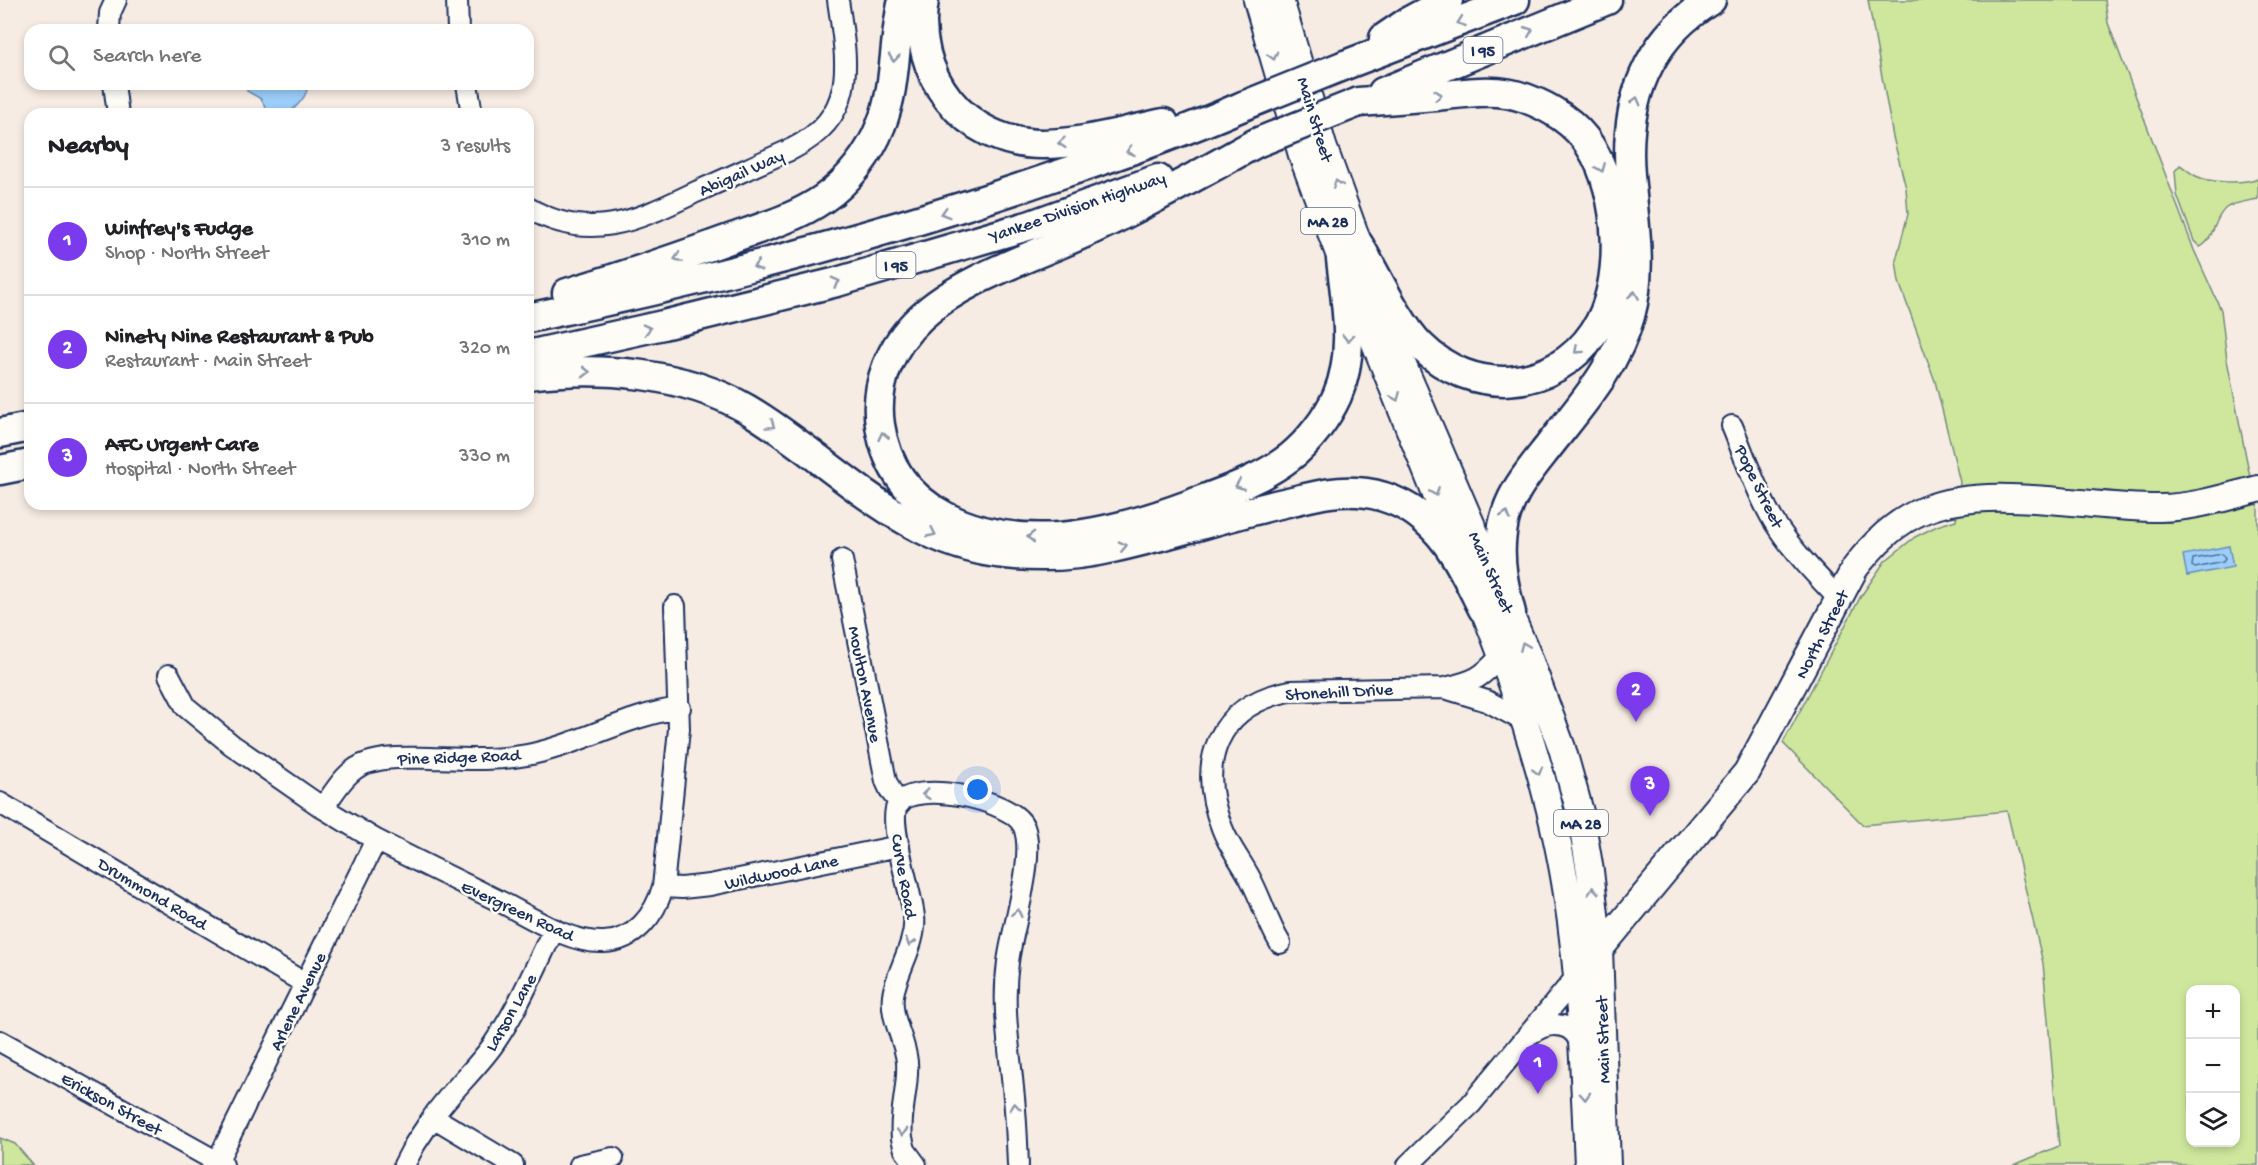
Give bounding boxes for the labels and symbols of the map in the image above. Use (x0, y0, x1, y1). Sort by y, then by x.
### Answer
one-way arrow (1456, 15, 1467, 27)
one-way arrow (1523, 26, 1534, 38)
road number: I 95 (1464, 37, 1502, 63)
one-way arrow (1266, 50, 1278, 61)
one-way arrow (888, 53, 901, 62)
street label: Main Street (1291, 75, 1337, 166)
one-way arrow (1433, 89, 1442, 102)
one-way arrow (1628, 96, 1641, 106)
one-way arrow (1057, 136, 1066, 149)
one-way arrow (1125, 143, 1136, 156)
street label: Abigail Way (696, 146, 788, 202)
one-way arrow (1594, 161, 1606, 172)
street label: Yankee Division Highway (985, 168, 1169, 249)
one-way arrow (1331, 179, 1344, 190)
one-way arrow (940, 206, 951, 218)
road number: MA 28 (1301, 208, 1355, 234)
one-way arrow (673, 250, 684, 263)
road number: I 95 (876, 252, 916, 278)
one-way arrow (752, 259, 763, 271)
one-way arrow (830, 277, 841, 289)
one-way arrow (1627, 290, 1640, 300)
one-way arrow (641, 323, 651, 336)
one-way arrow (1342, 334, 1354, 343)
one-way arrow (1574, 343, 1584, 354)
one-way arrow (582, 366, 591, 378)
one-way arrow (1389, 391, 1401, 402)
one-way arrow (764, 418, 775, 429)
one-way arrow (877, 431, 890, 441)
street label: Pope Street (1728, 441, 1788, 533)
one-way arrow (1234, 478, 1245, 490)
one-way arrow (1428, 486, 1440, 497)
one-way arrow (1499, 510, 1511, 521)
one-way arrow (926, 526, 937, 538)
street label: Main Street (1462, 529, 1518, 619)
one-way arrow (1026, 531, 1035, 543)
one-way arrow (1118, 540, 1128, 553)
street label: North Street (1792, 586, 1855, 683)
street label: Moulton Avenue (842, 625, 885, 745)
one-way arrow (1520, 642, 1532, 653)
pin: 2 (1616, 672, 1656, 722)
street label: Stonehill Drive (1285, 680, 1394, 707)
street label: Pine Ridge Road (396, 746, 522, 771)
one-way arrow (1531, 766, 1544, 776)
pin: 3 (1630, 766, 1670, 816)
your location (963, 775, 992, 804)
one-way arrow (922, 787, 931, 800)
road number: MA 28 (1554, 810, 1608, 836)
street label: Curve Road (885, 833, 921, 922)
street label: Wildwood Lane (723, 851, 841, 896)
street label: Drummond Road (92, 854, 212, 937)
street label: Evergreen Road (457, 877, 578, 948)
one-way arrow (1587, 887, 1599, 896)
one-way arrow (1009, 908, 1022, 918)
one-way arrow (905, 936, 917, 947)
street label: Arlene Avenue (266, 949, 332, 1055)
street label: Larson Lane (482, 970, 543, 1056)
street label: Main Street (1592, 994, 1617, 1084)
pin: 1 (1518, 1044, 1558, 1094)
street label: Erickson Street (57, 1069, 166, 1142)
one-way arrow (1578, 1092, 1591, 1101)
one-way arrow (1009, 1102, 1022, 1111)
one-way arrow (896, 1127, 909, 1136)

